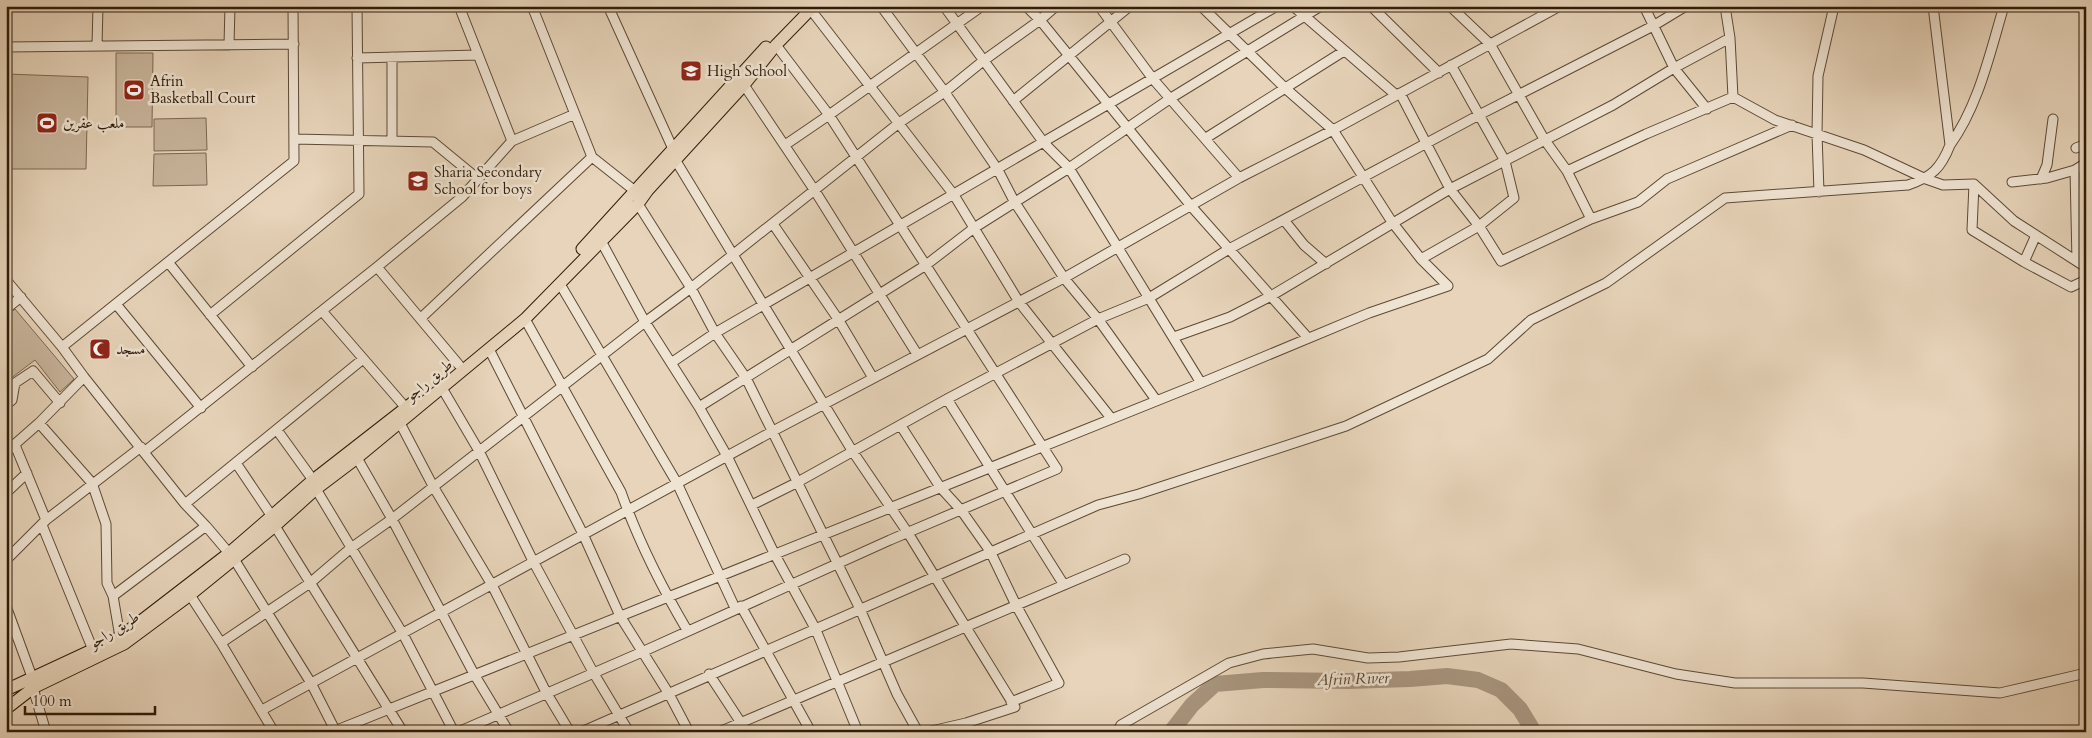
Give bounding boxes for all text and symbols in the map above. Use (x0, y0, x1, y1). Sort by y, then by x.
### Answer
school or university icon: High School (679, 59, 703, 83)
place label: High School (707, 61, 787, 81)
place label: Afrin Basketball Court (150, 71, 256, 108)
sports icon: Afrin Basketball Court (122, 78, 146, 102)
sports icon: ملعب عفرين (35, 111, 59, 135)
place label: ملعب عفرين (63, 113, 124, 133)
place label: Sharia Secondary School for boys (434, 162, 542, 199)
school or university icon: Sharia Secondary School for boys (406, 169, 430, 193)
mosque icon: مسجد (88, 337, 112, 361)
place label: مسجد (116, 339, 145, 359)
street label: طريق راجو (400, 354, 457, 407)
street label: طريق راجو (83, 607, 143, 654)
water label: Afrin Rıver (1315, 667, 1390, 691)
scale bar (25, 683, 155, 715)
text: 100 m (32, 691, 72, 711)

